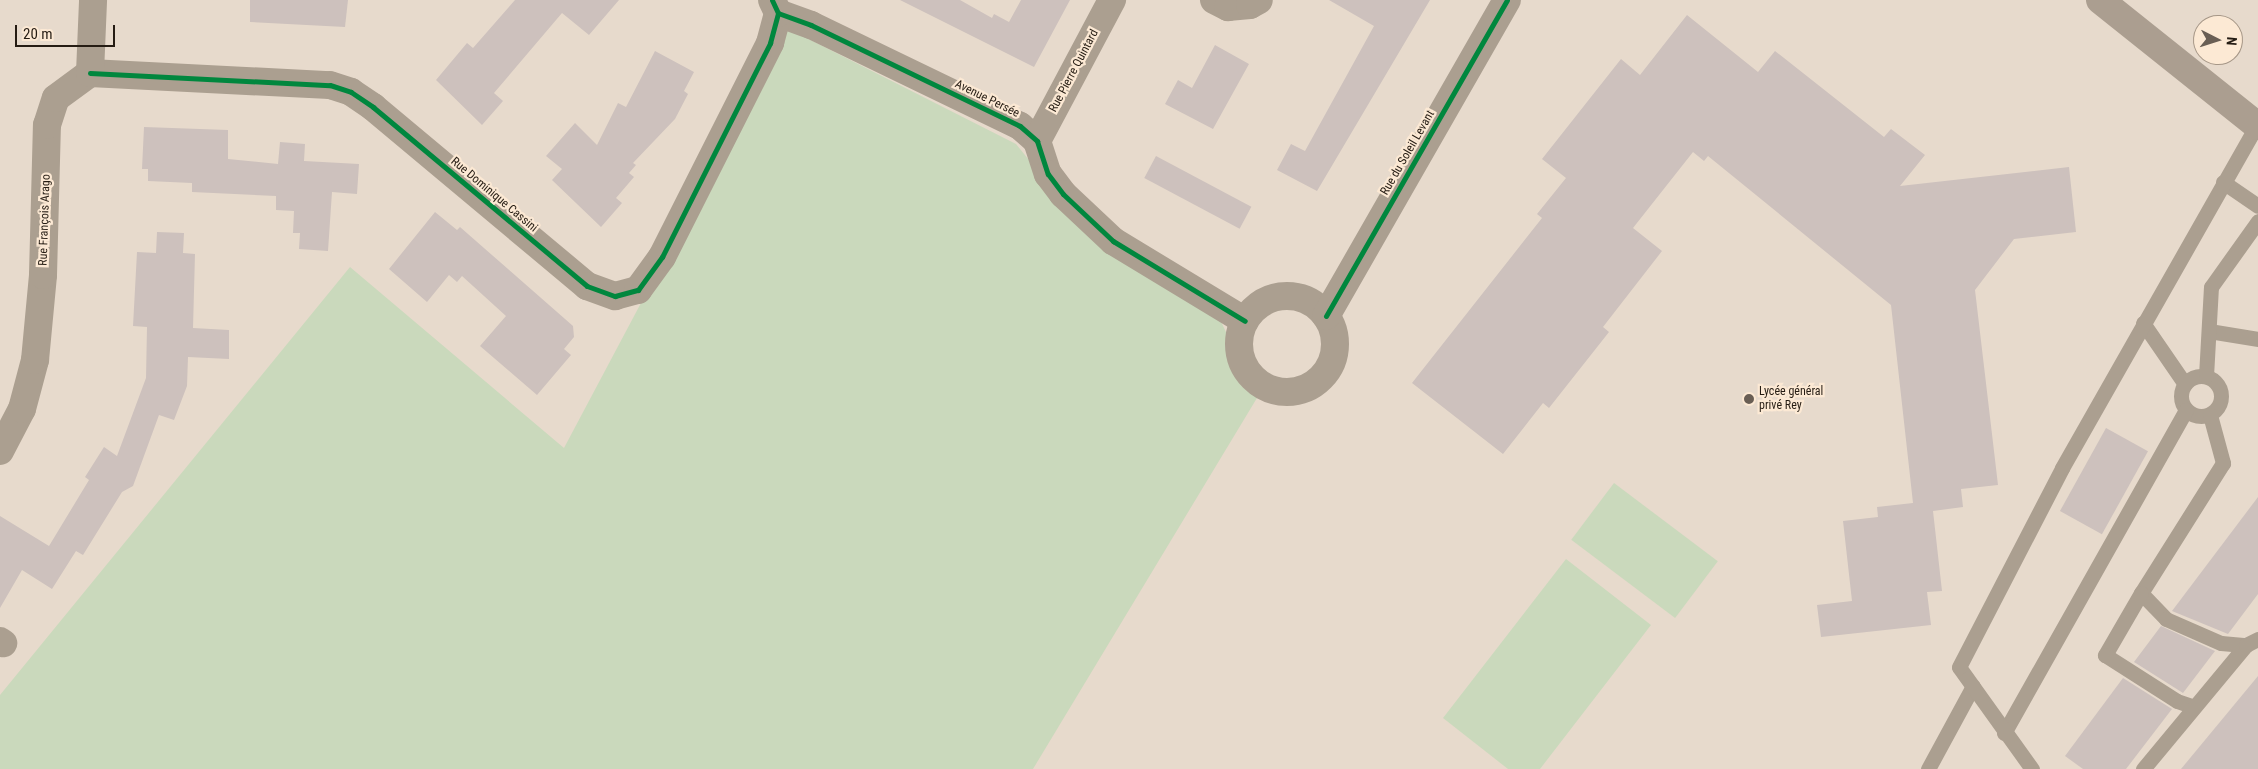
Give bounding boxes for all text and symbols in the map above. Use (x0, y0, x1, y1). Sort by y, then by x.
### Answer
scale bar (18, 15, 118, 47)
north arrow (2193, 15, 2243, 65)
text: 20 m (23, 25, 53, 43)
street label: Rue Pierre Quintard (1046, 27, 1102, 115)
text: N (2224, 36, 2240, 46)
street label: Avenue Persée (952, 77, 1022, 121)
street label: Rue du Soleil Levant (1378, 108, 1438, 198)
street label: Rue Dominique Cassini (448, 155, 540, 235)
street label: Rue François Arago (36, 174, 54, 266)
place label: Lycée général privé Rey (1759, 385, 1823, 413)
marker: Lycée général privé Rey (1743, 393, 1755, 405)

